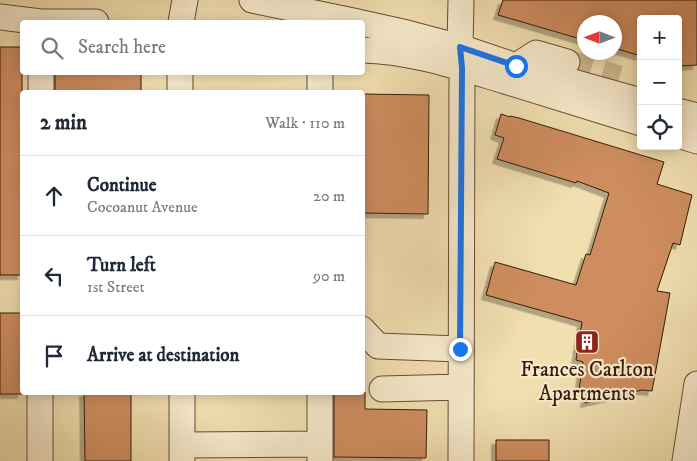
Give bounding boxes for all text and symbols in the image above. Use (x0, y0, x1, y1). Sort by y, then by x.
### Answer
north arrow (577, 15, 622, 60)
map controls (637, 15, 682, 150)
button: + (637, 15, 682, 60)
search box (20, 20, 365, 75)
icon: search (38, 34, 66, 62)
text: Search here (78, 36, 166, 59)
route start (505, 55, 528, 78)
button: − (637, 60, 682, 105)
button: locate (637, 105, 682, 150)
text: 2 min (40, 110, 87, 136)
text: Walk · 110 m (265, 113, 345, 133)
text: Continue (87, 174, 157, 197)
icon: ahead (40, 182, 68, 210)
text: 20 m (313, 186, 345, 206)
text: Cocoanut Avenue (87, 197, 198, 217)
text: Turn left (87, 254, 156, 277)
icon: left (40, 262, 68, 290)
text: 90 m (313, 266, 345, 286)
text: 1st Street (87, 277, 145, 297)
building icon: Frances Carlton Apartments (574, 329, 600, 355)
route end (449, 338, 472, 361)
icon: arrive (40, 342, 68, 370)
text: Arrive at destination (87, 344, 239, 367)
place label: Frances Carlton Apartments (520, 357, 654, 407)

